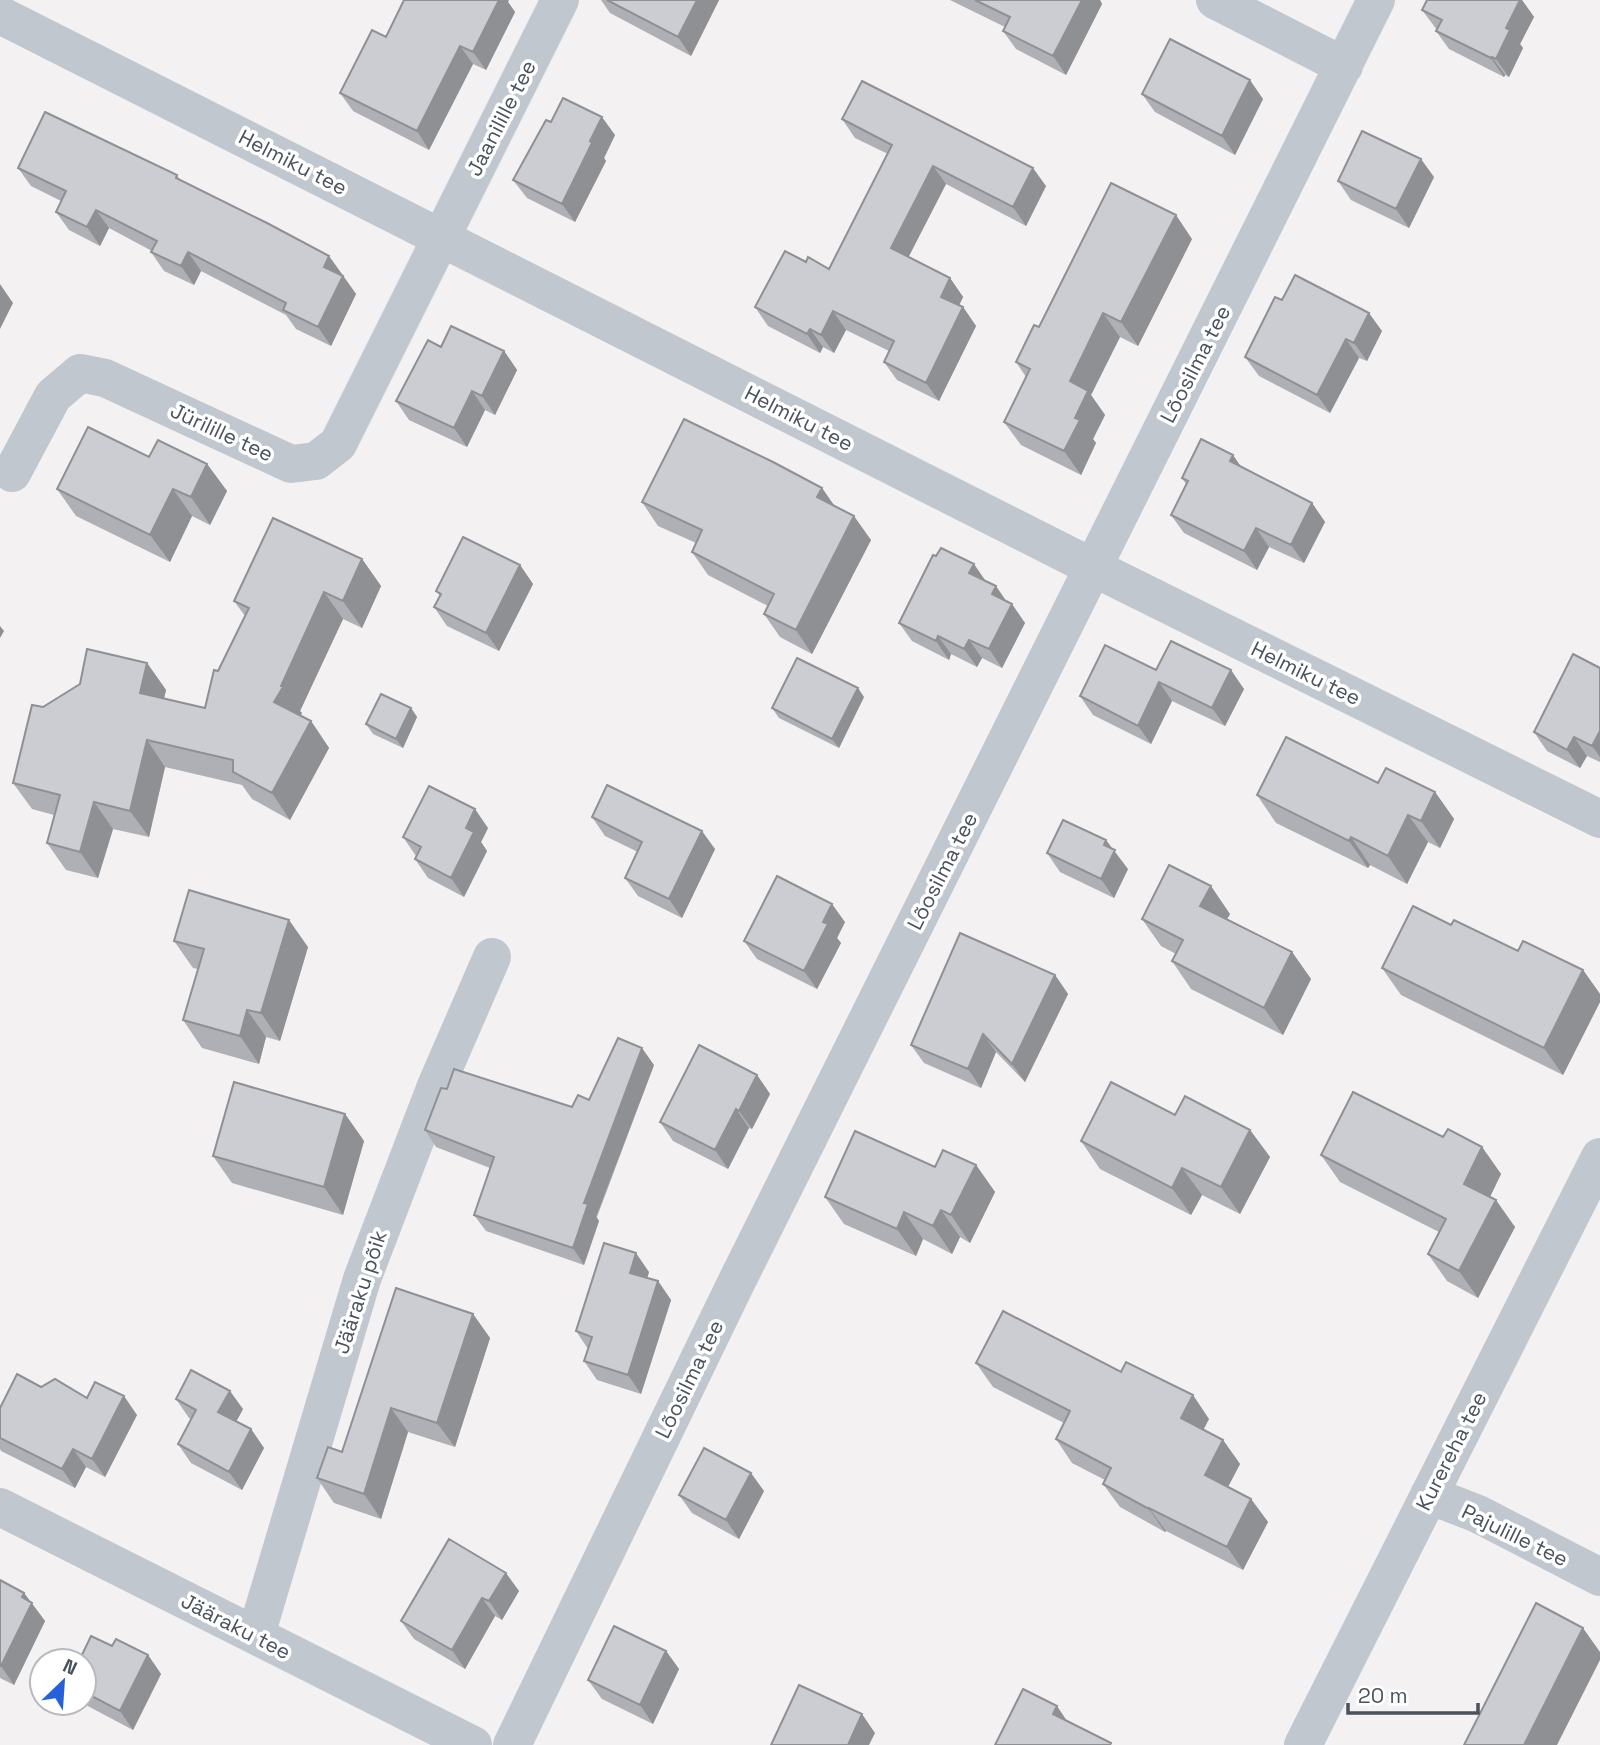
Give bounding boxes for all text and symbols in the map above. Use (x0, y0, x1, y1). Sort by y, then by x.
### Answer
street label: Jaanilille tee (460, 55, 542, 181)
street label: Helmiku tee (234, 123, 352, 201)
street label: Lõosilma tee (1154, 301, 1236, 427)
street label: Helmiku tee (740, 379, 858, 457)
street label: Jürilille tee (166, 396, 278, 468)
street label: Helmiku tee (1247, 635, 1365, 711)
street label: Lõosilma tee (901, 808, 983, 934)
street label: Jääraku põik (327, 1227, 393, 1357)
street label: Lõosilma tee (649, 1315, 729, 1443)
street label: Kurereha tee (1409, 1387, 1493, 1515)
street label: Pajulille tee (1457, 1498, 1573, 1572)
street label: Jääraku tee (177, 1587, 295, 1665)
north arrow (28, 1647, 98, 1717)
text: N (59, 1653, 81, 1681)
scale bar (1348, 1672, 1478, 1716)
text: 20 m (1358, 1682, 1408, 1709)

